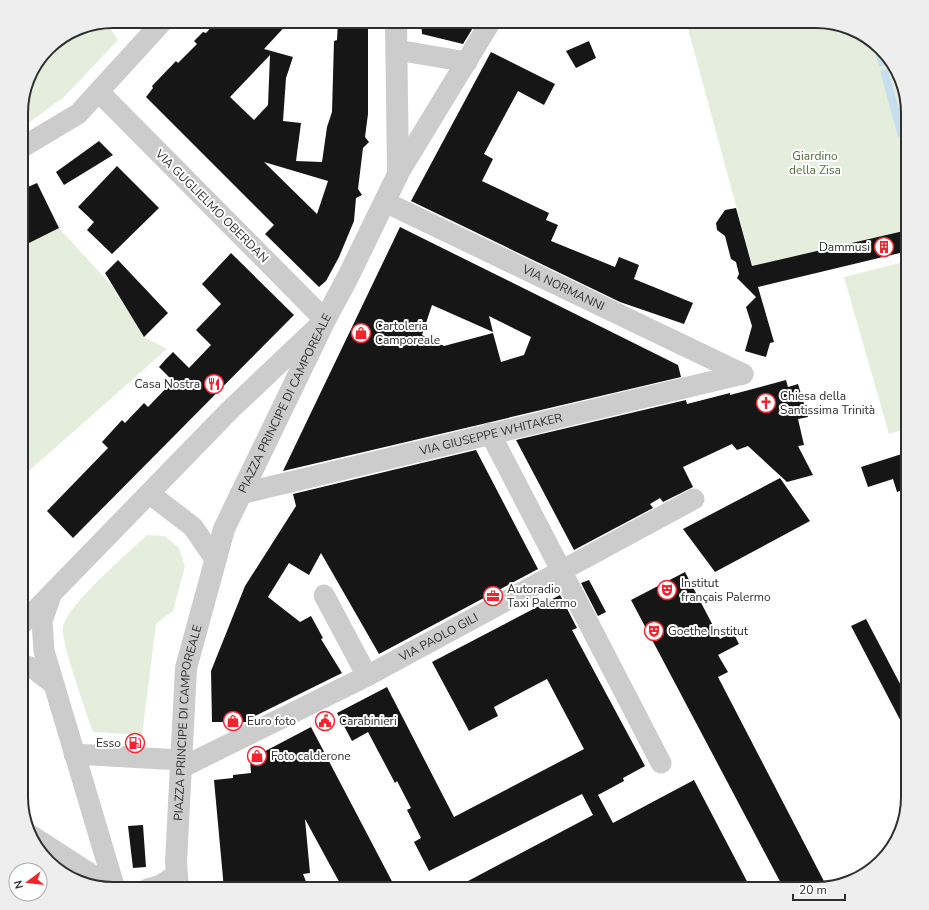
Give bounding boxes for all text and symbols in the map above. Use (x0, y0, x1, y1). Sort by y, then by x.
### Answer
street label: VIA GUGLIELMO OBERDAN (151, 145, 272, 266)
park label: Giardino della Zisa (789, 148, 841, 178)
building icon: Dammusi (873, 236, 895, 258)
place label: Dammusi (819, 239, 870, 255)
street label: VIA NORMANNI (519, 261, 607, 314)
street label: PIAZZA PRINCIPE DI CAMPOREALE (235, 311, 335, 496)
place label: Cartoleria Camporeale (375, 318, 440, 348)
shop icon: Cartoleria Camporeale (350, 322, 372, 344)
restaurant icon: Casa Nostra (203, 373, 225, 395)
place label: Casa Nostra (134, 376, 200, 392)
place label: Chiesa della Santissima Trinità (780, 388, 875, 418)
church icon: Chiesa della Santissima Trinità (755, 392, 777, 414)
street label: VIA GIUSEPPE WHITAKER (417, 409, 564, 459)
place label: Institut français Palermo (681, 575, 771, 605)
theatre icon: Institut français Palermo (656, 579, 678, 601)
place label: Autoradio Taxi Palermo (507, 581, 577, 611)
office icon: Autoradio Taxi Palermo (482, 585, 504, 607)
street label: VIA PAOLO GILI (395, 609, 481, 666)
theatre icon: Goethe Institut (643, 620, 665, 642)
street label: PIAZZA PRINCIPE DI CAMPOREALE (170, 623, 205, 821)
place label: Goethe Institut (668, 623, 749, 639)
shop icon: Euro foto (222, 710, 244, 732)
public building icon: Carabinieri (314, 710, 336, 732)
place label: Euro foto (247, 713, 296, 729)
place label: Carabinieri (339, 713, 397, 729)
fuel station icon: Esso (124, 732, 146, 754)
place label: Esso (96, 735, 121, 751)
shop icon: Foto calderone (246, 745, 268, 767)
place label: Foto calderone (271, 748, 351, 764)
north arrow (8, 862, 48, 902)
scale bar (793, 876, 845, 902)
text: N (11, 879, 27, 890)
text: 20 m (799, 882, 827, 898)

